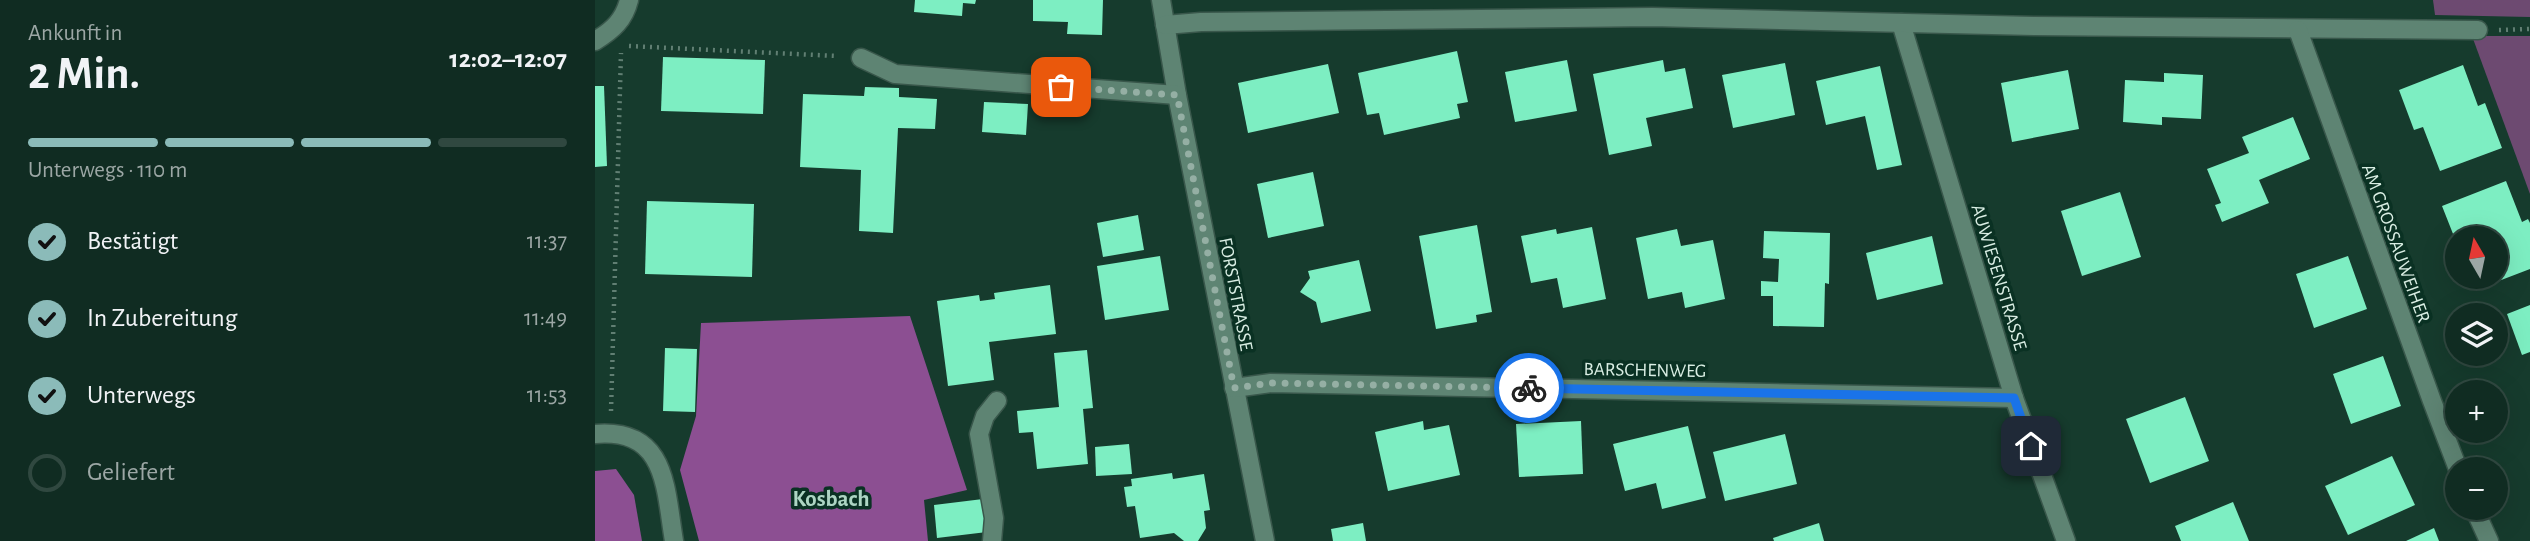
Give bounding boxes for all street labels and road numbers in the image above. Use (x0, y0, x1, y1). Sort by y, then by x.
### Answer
street label: AM GROSSAUWEIHER (2358, 162, 2433, 325)
street label: AUWIESENSTRASSE (1967, 202, 2030, 353)
street label: FORSTSTRASSE (1215, 236, 1256, 353)
street label: BARSCHENWEG (1584, 360, 1706, 381)

